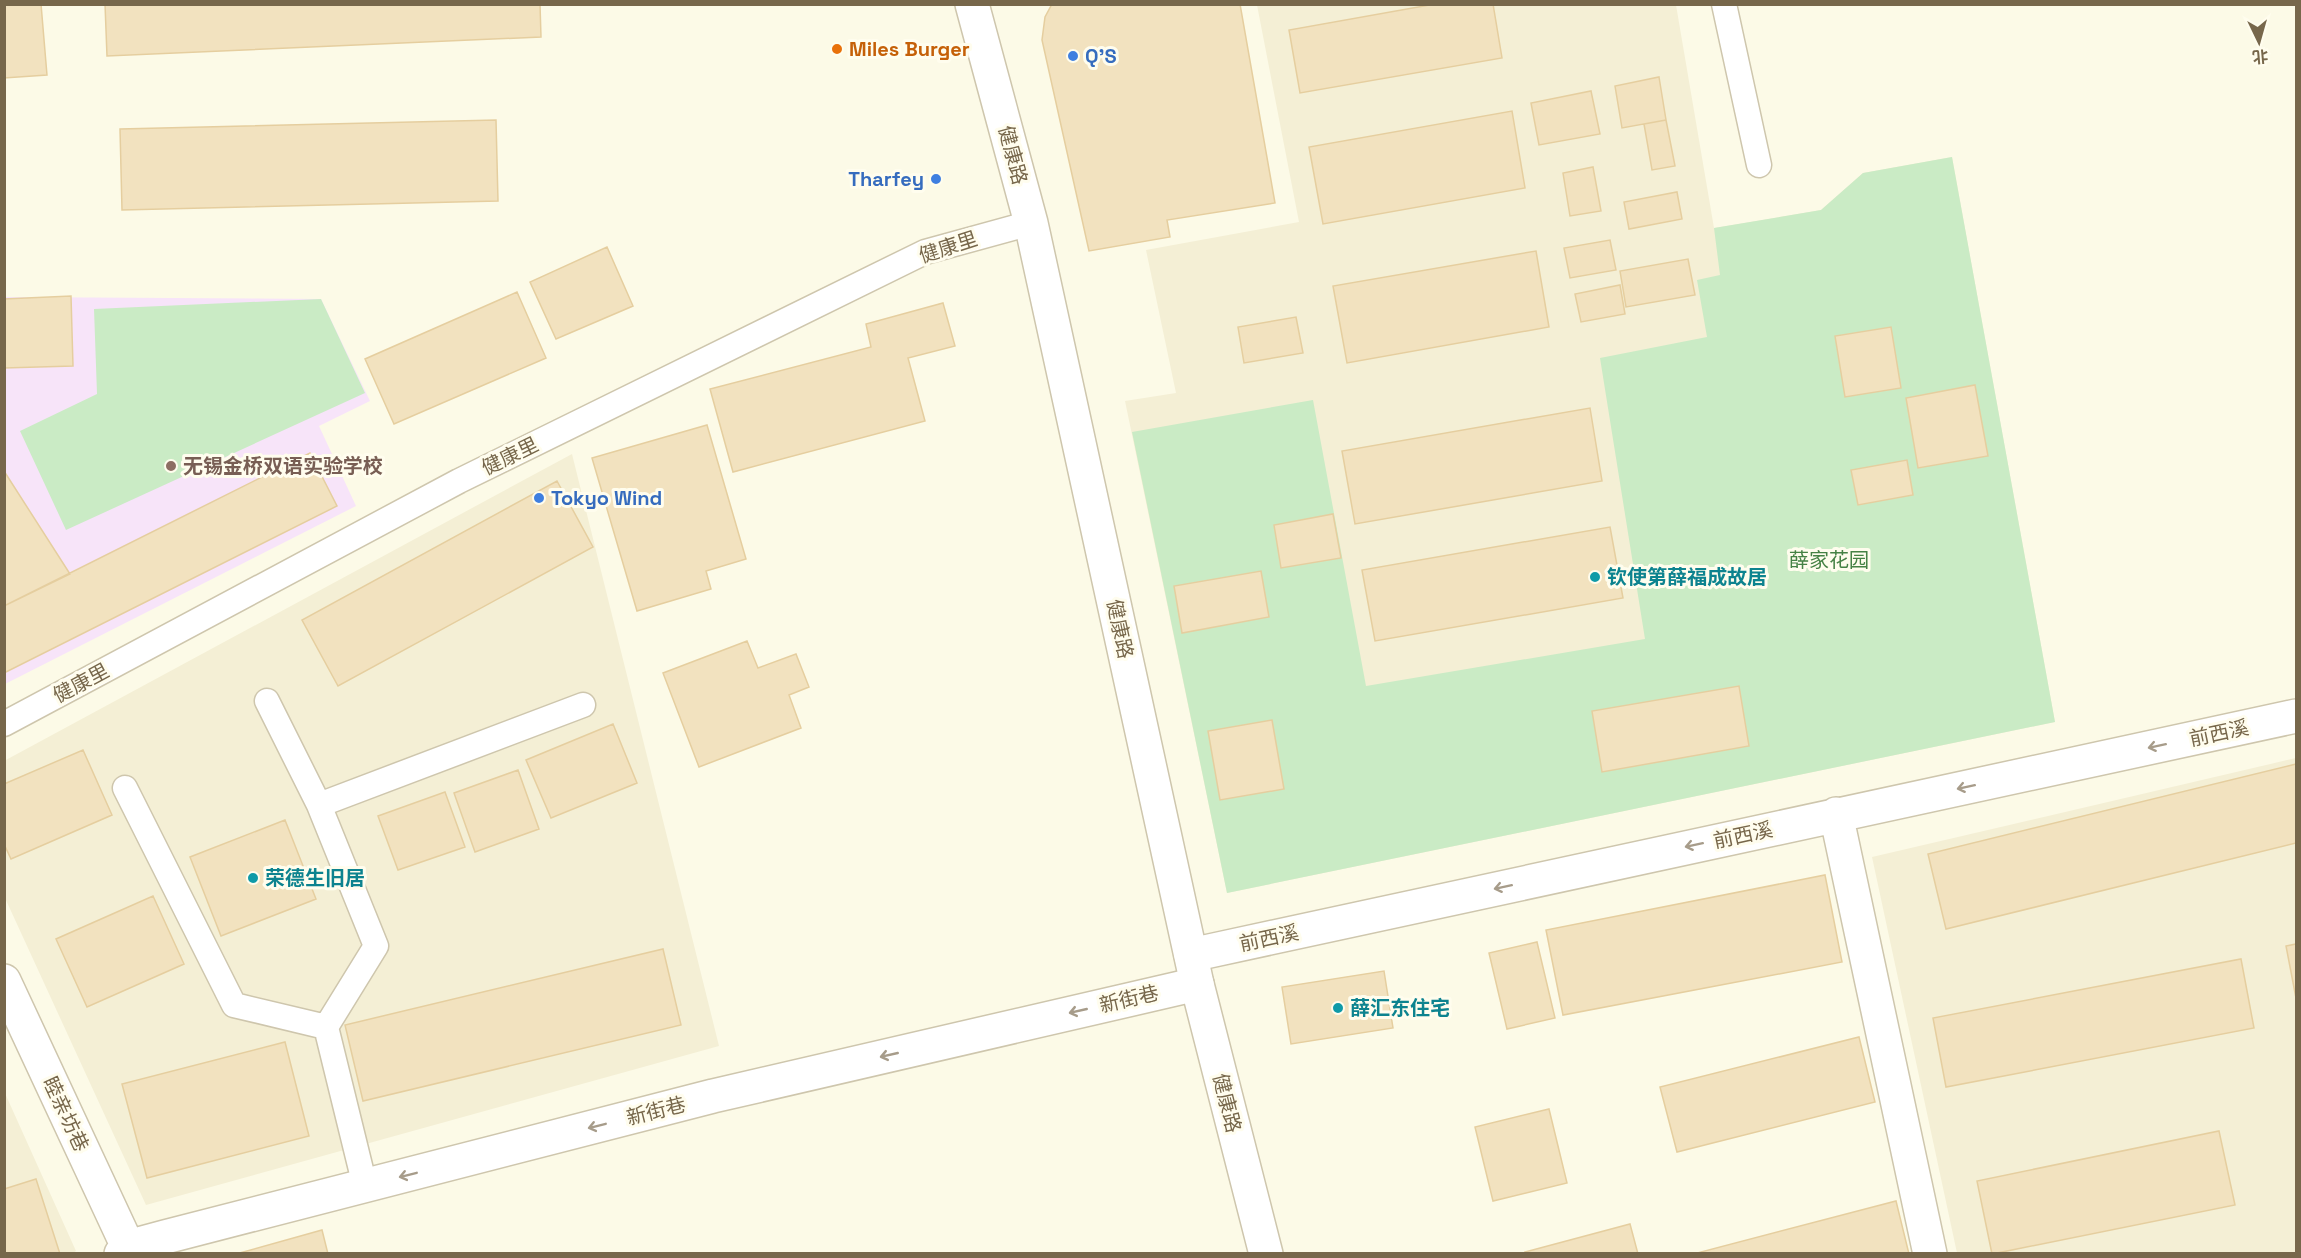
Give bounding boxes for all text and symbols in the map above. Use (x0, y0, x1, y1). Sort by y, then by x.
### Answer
north arrow (2229, 12, 2289, 72)
place label: Miles Burger (849, 36, 970, 62)
marker: Miles Burger (830, 42, 844, 56)
place label: Q'S (1085, 43, 1117, 69)
text: 北 (2251, 45, 2269, 68)
marker: Q'S (1066, 49, 1080, 63)
street label: 健康路 (993, 123, 1033, 187)
place label: Tharfey (848, 166, 924, 192)
marker: Tharfey (929, 172, 943, 186)
street label: 健康里 (915, 225, 981, 269)
street label: 健康里 (477, 431, 543, 481)
place label: 无锡金桥双语实验学校 (183, 453, 383, 479)
marker: 无锡金桥双语实验学校 (164, 459, 178, 473)
place label: Tokyo Wind (551, 485, 662, 511)
marker: Tokyo Wind (532, 491, 546, 505)
park label: 薛家花园 (1789, 547, 1869, 573)
place label: 钦使第薛福成故居 (1607, 564, 1767, 590)
marker: 钦使第薛福成故居 (1588, 570, 1602, 584)
street label: 健康路 (1101, 597, 1139, 661)
street label: 健康里 (48, 657, 114, 709)
street label: 前西溪 (2187, 714, 2251, 752)
one-way arrow (2148, 741, 2167, 752)
one-way arrow (1957, 781, 1976, 793)
street label: 前西溪 (1711, 816, 1775, 854)
one-way arrow (1684, 840, 1703, 852)
place label: 荣德生旧居 (265, 865, 365, 891)
marker: 荣德生旧居 (246, 871, 260, 885)
one-way arrow (1494, 882, 1513, 893)
street label: 前西溪 (1237, 919, 1301, 957)
street label: 新街巷 (1097, 980, 1161, 1018)
place label: 薛汇东住宅 (1350, 995, 1450, 1021)
marker: 薛汇东住宅 (1331, 1001, 1345, 1015)
one-way arrow (1069, 1006, 1089, 1017)
one-way arrow (879, 1050, 898, 1062)
street label: 健康路 (1207, 1071, 1247, 1135)
street label: 睦亲坊巷 (37, 1072, 95, 1156)
street label: 新街巷 (624, 1091, 688, 1131)
one-way arrow (588, 1121, 607, 1132)
one-way arrow (399, 1169, 418, 1181)

